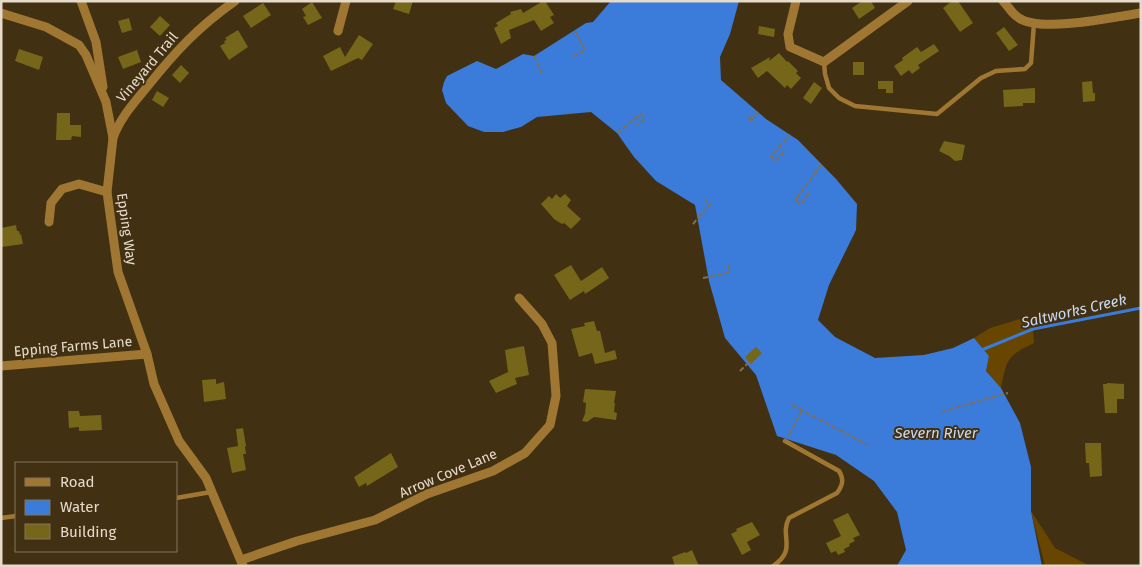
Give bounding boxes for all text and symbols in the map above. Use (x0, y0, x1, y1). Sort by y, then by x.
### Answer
street label: Vineyard Trail (113, 29, 182, 106)
street label: Epping Way (113, 192, 140, 266)
water label: Saltworks Creek (1019, 290, 1128, 332)
street label: Epping Farms Lane (13, 333, 133, 360)
water label: Severn River (894, 424, 979, 442)
street label: Arrow Cove Lane (397, 445, 500, 502)
legend (15, 462, 178, 552)
text: Road (60, 473, 95, 491)
text: Water (60, 498, 99, 516)
text: Building (60, 523, 116, 541)

